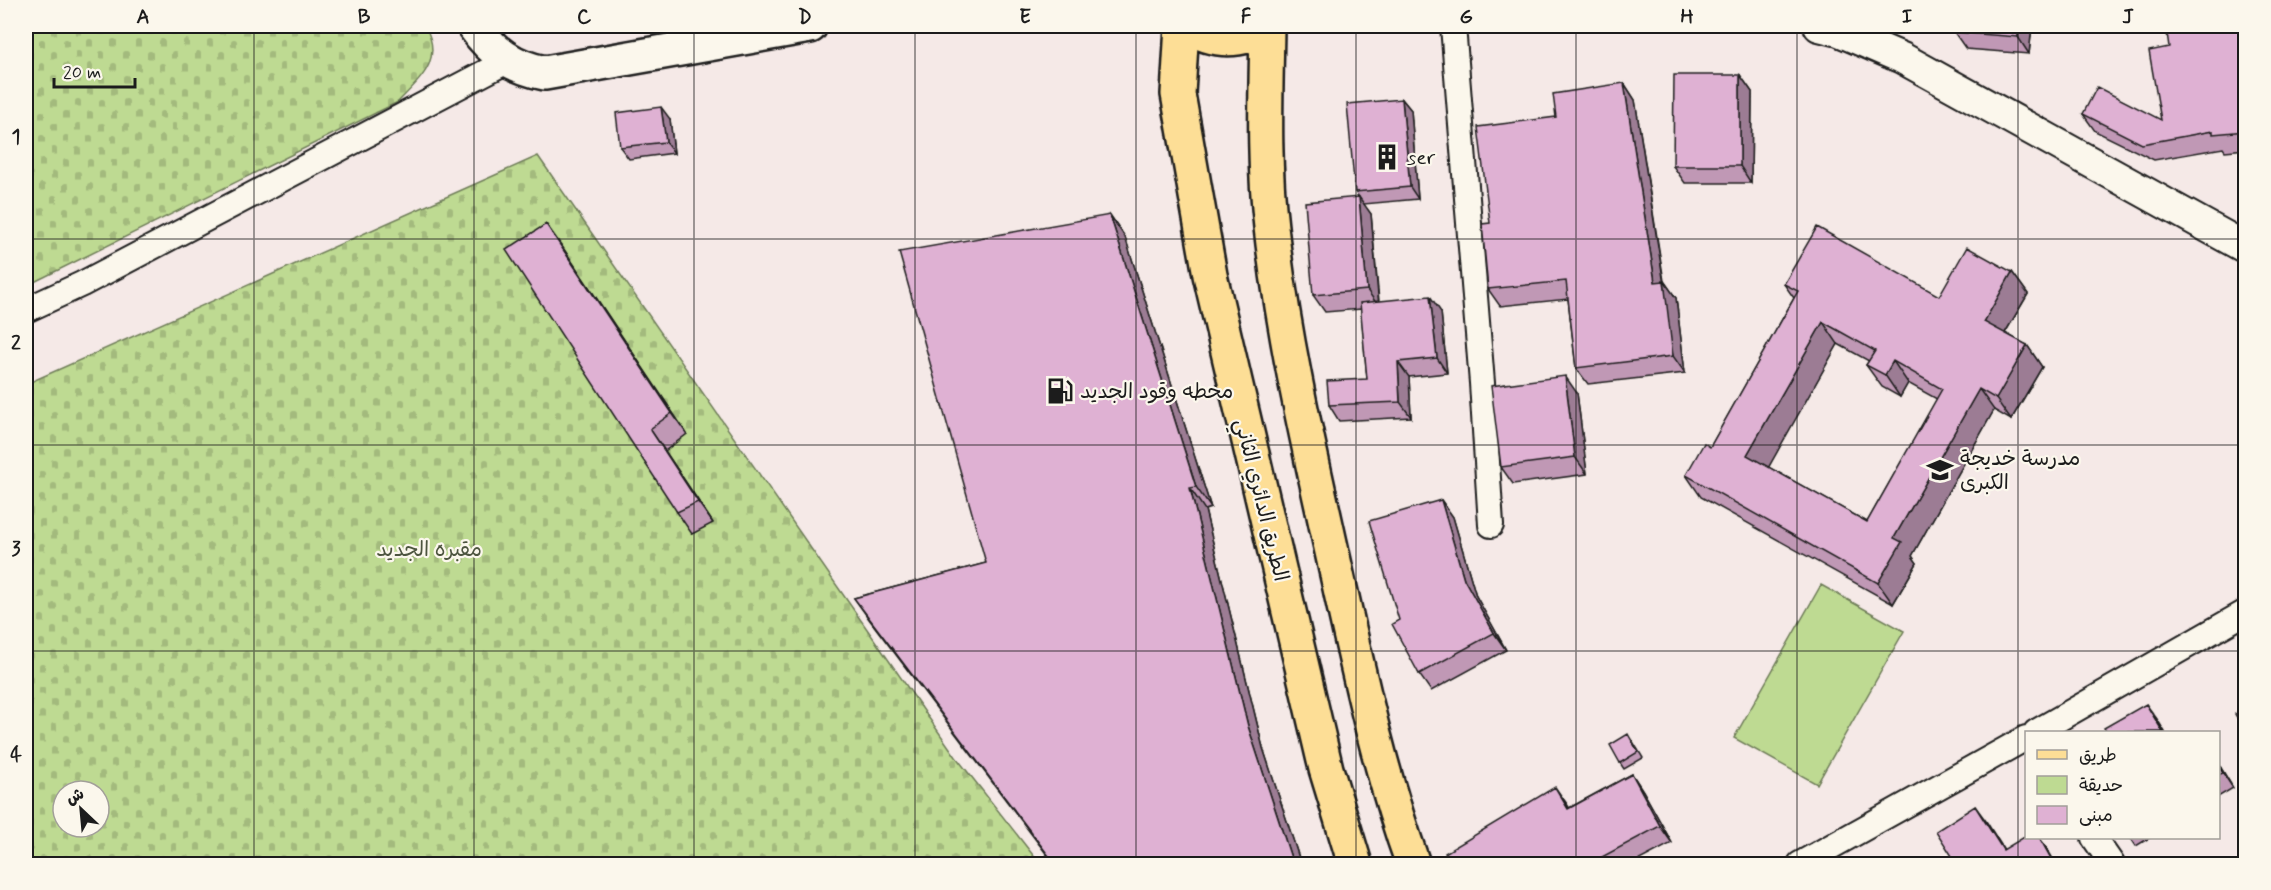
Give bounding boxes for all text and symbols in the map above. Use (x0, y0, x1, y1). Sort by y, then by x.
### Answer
text: A (136, 4, 150, 31)
text: B (358, 4, 371, 31)
text: C (577, 4, 592, 31)
text: D (798, 4, 812, 31)
text: E (1019, 4, 1031, 31)
text: F (1241, 4, 1252, 31)
text: G (1459, 4, 1473, 31)
text: H (1680, 4, 1694, 31)
text: I (1902, 4, 1912, 31)
text: J (2122, 4, 2134, 31)
scale bar (54, 51, 135, 89)
text: 20 m (63, 61, 101, 85)
text: 1 (12, 124, 20, 151)
building icon: ser (1372, 142, 1402, 172)
place label: ser (1407, 144, 1436, 172)
text: 2 (11, 330, 21, 357)
fuel station icon: محطه وقود الجديد (1045, 376, 1075, 406)
place label: محطه وقود الجديد (1080, 378, 1234, 406)
street label: الطريق الدائري الثاني (1223, 416, 1295, 585)
place label: مدرسة خديجة الكبرى (1960, 445, 2080, 497)
school or university icon: مدرسة خديجة الكبرى (1925, 455, 1955, 485)
text: 3 (11, 536, 21, 563)
park label: مقبره الجديد (376, 536, 482, 564)
legend (2025, 731, 2220, 839)
text: 4 (10, 742, 22, 769)
text: طريق (2079, 744, 2117, 768)
text: حديقة (2079, 774, 2123, 798)
north arrow (51, 779, 111, 839)
text: ش (63, 784, 88, 810)
text: مبنى (2079, 804, 2113, 828)

